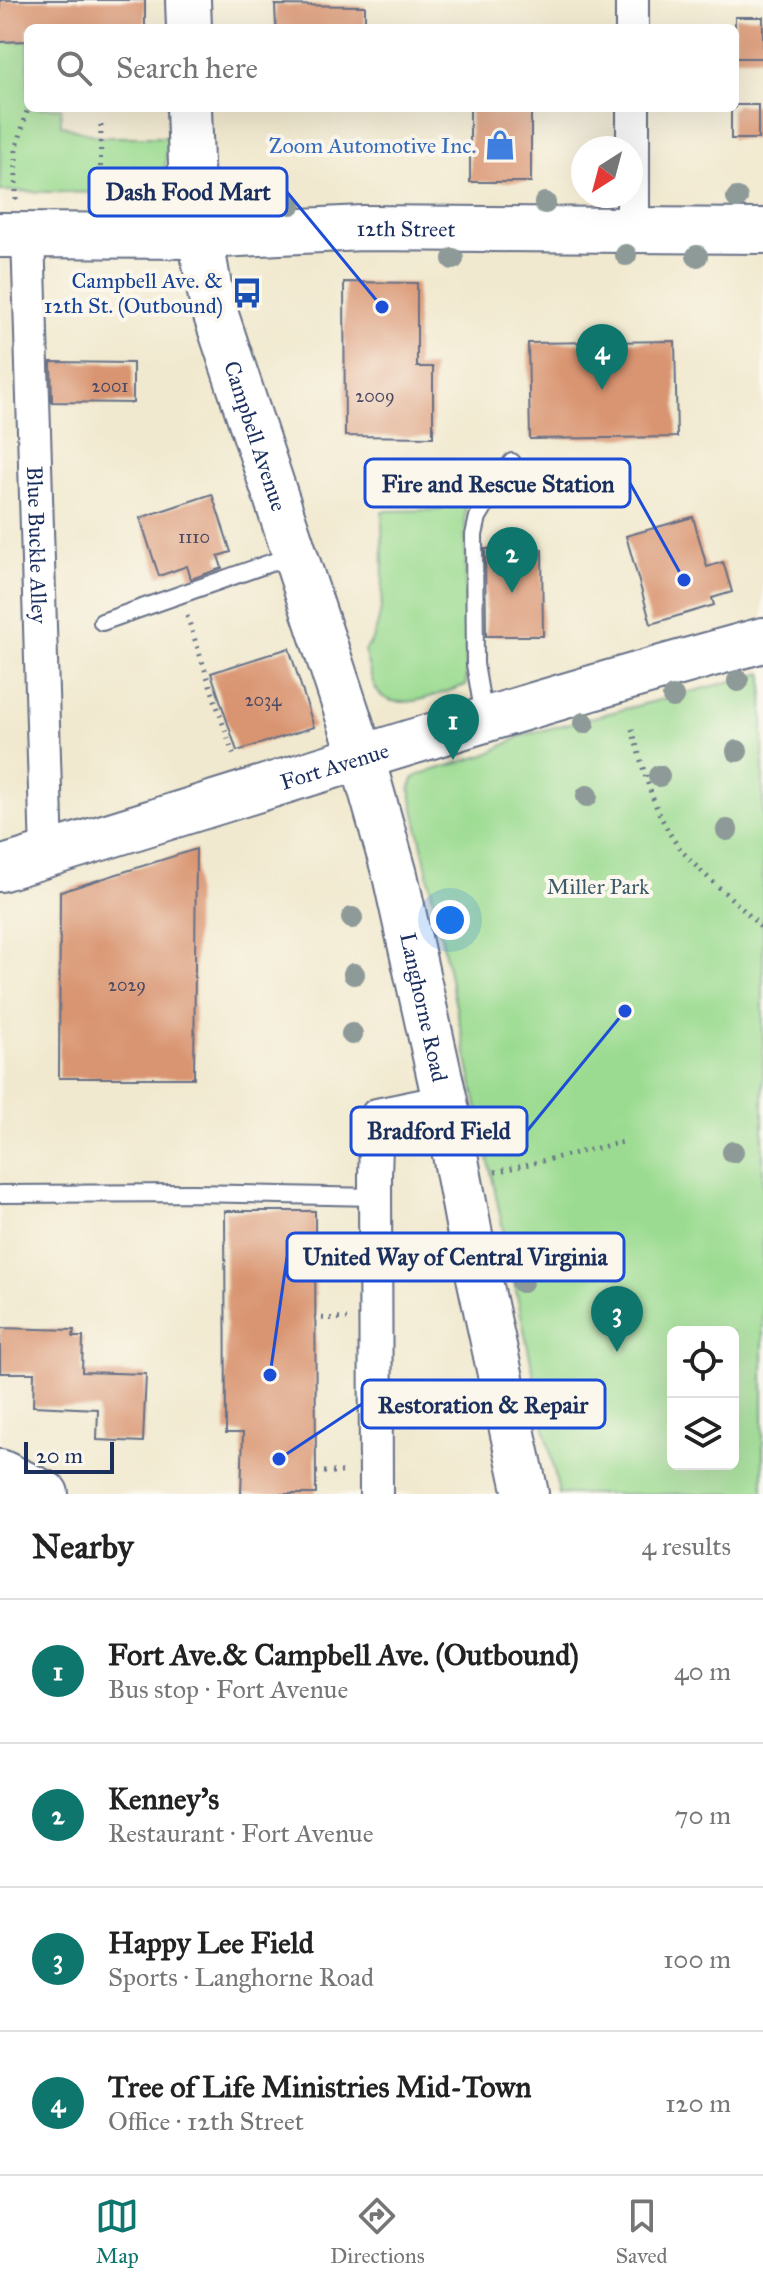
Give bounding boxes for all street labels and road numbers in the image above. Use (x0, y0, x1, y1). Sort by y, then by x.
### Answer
street label: 12th Street (356, 214, 456, 242)
street label: Campbell Avenue (219, 357, 293, 514)
street label: Blue Buckle Alley (22, 466, 53, 625)
street label: Fort Avenue (277, 736, 392, 795)
street label: Langhorne Road (395, 930, 454, 1084)

